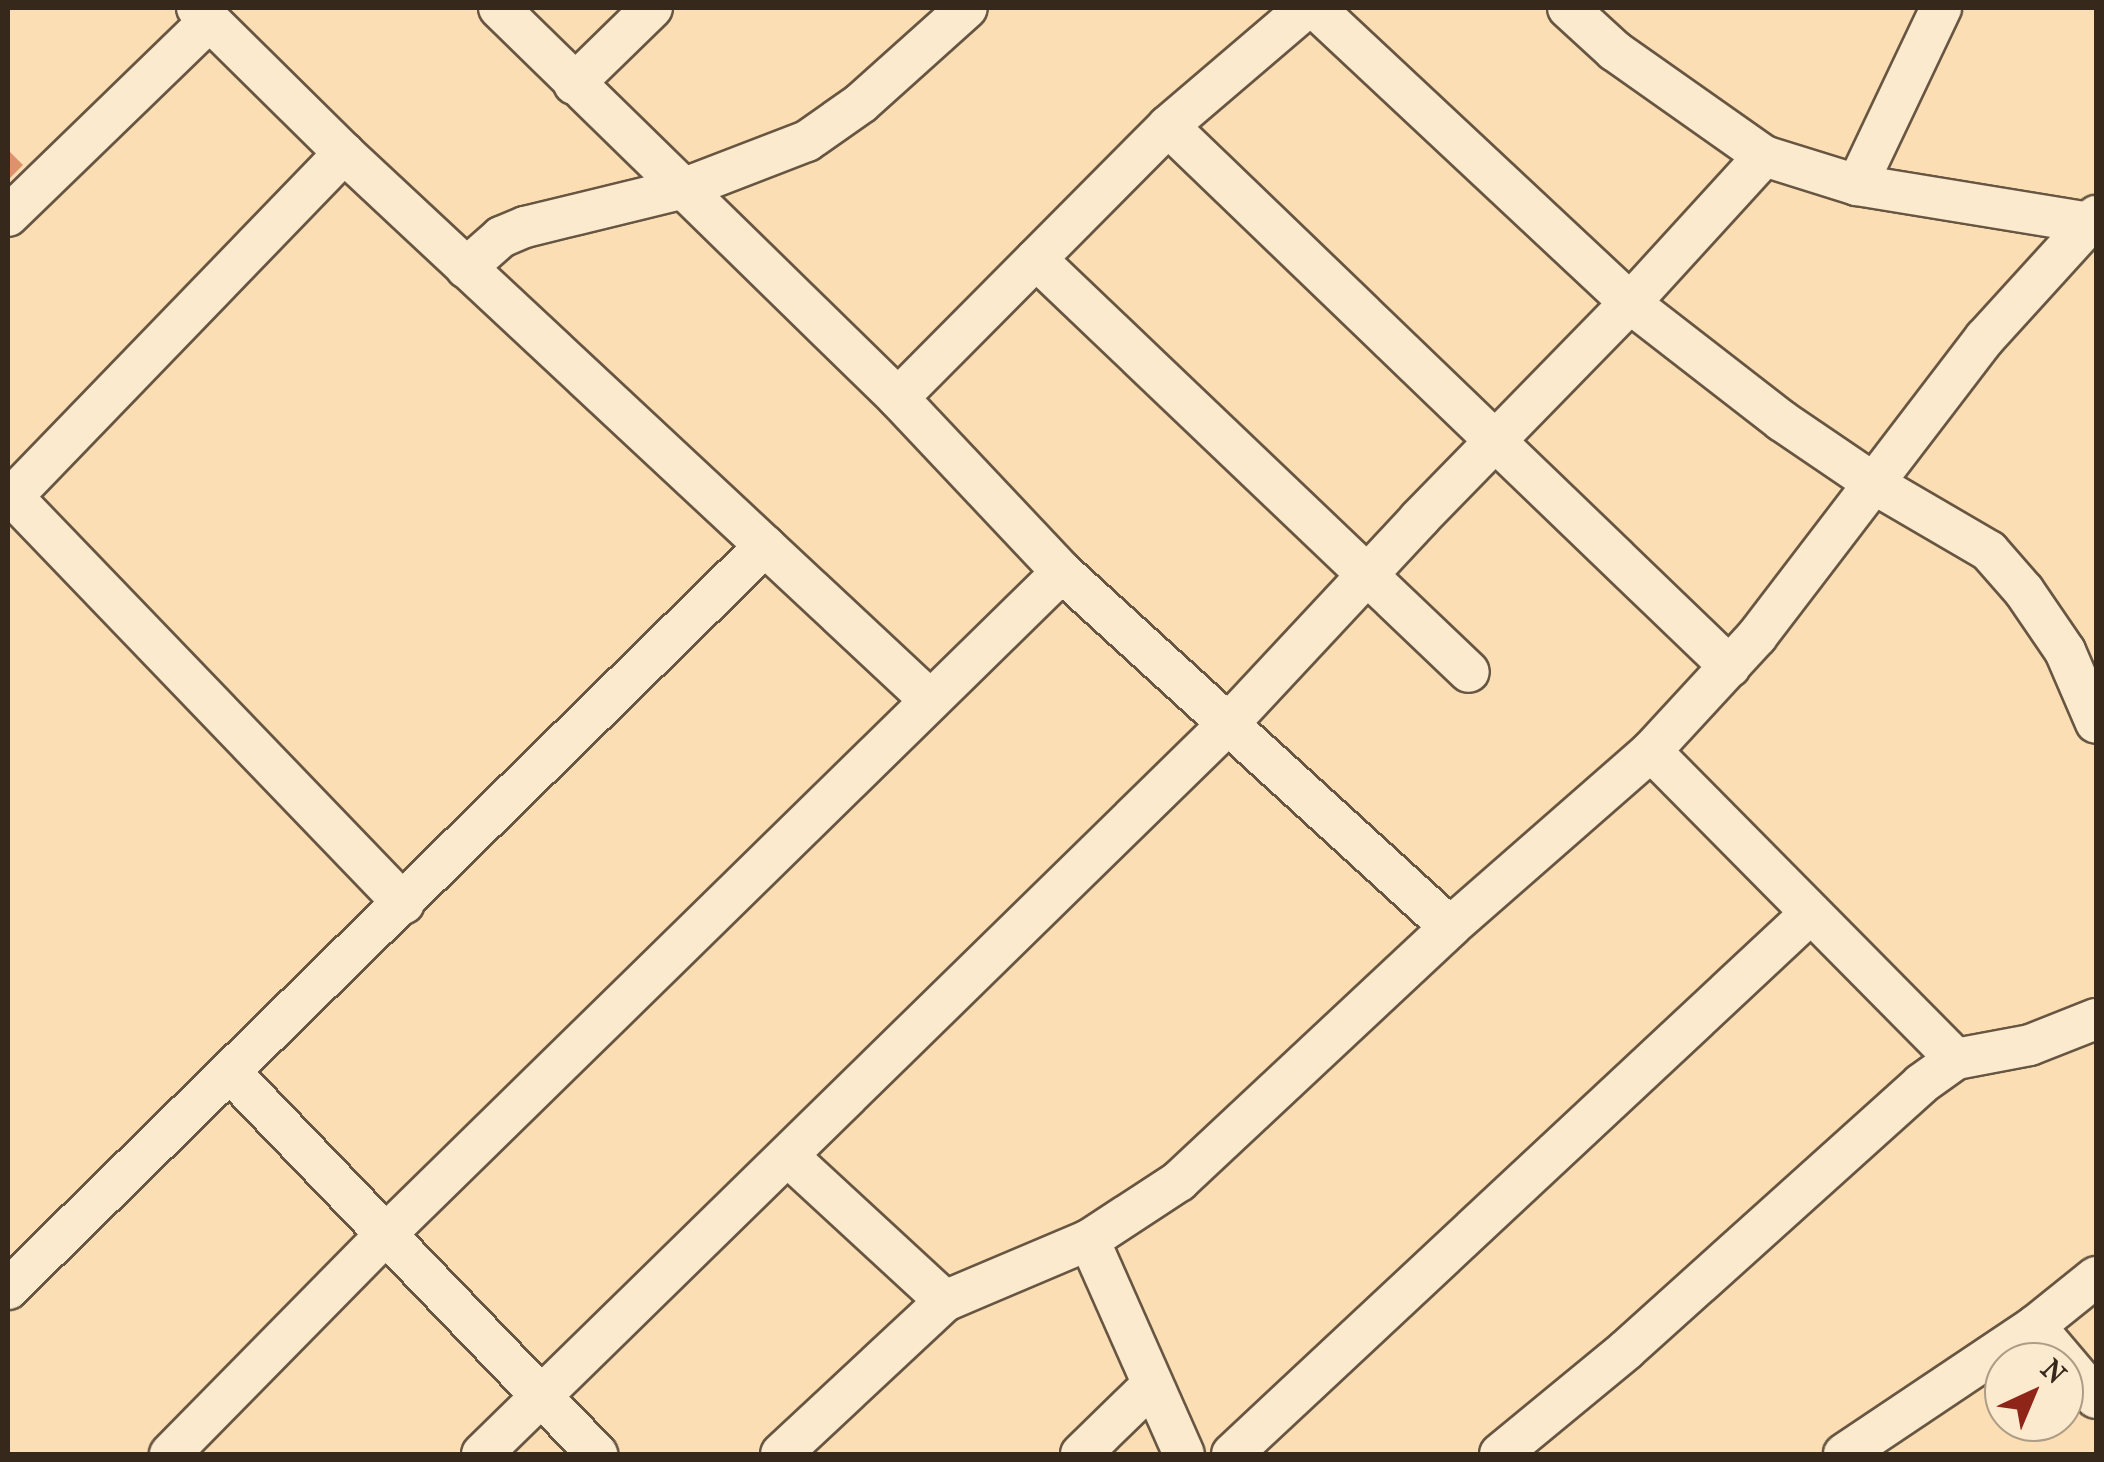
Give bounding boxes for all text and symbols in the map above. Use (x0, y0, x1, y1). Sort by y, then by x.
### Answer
north arrow (1984, 1342, 2084, 1442)
text: N (2035, 1352, 2073, 1391)

